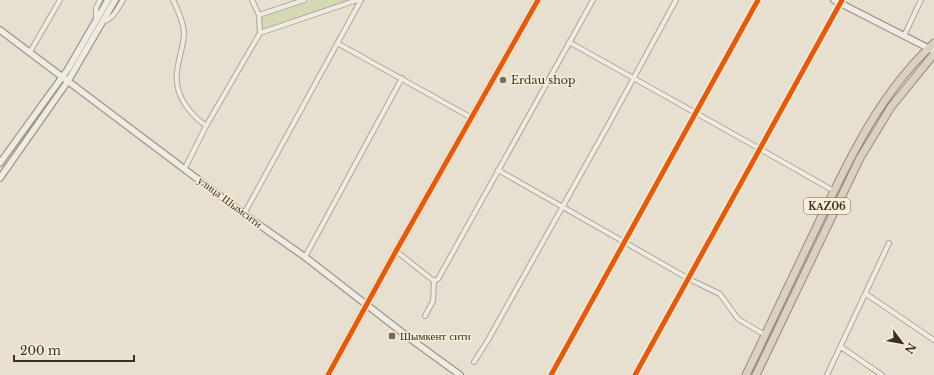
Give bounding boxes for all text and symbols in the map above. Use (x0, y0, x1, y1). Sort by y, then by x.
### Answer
place label: Erdau shop (511, 73, 575, 87)
marker: Erdau shop (498, 75, 508, 85)
street label: улица Шымсити (195, 173, 265, 231)
road number: KАZ06 (804, 198, 850, 214)
north arrow (882, 323, 922, 363)
place label: Шымкент сити (400, 329, 471, 343)
marker: Шымкент сити (387, 331, 397, 341)
scale bar (14, 337, 134, 363)
text: N (901, 340, 919, 357)
text: 200 m (20, 343, 61, 358)

